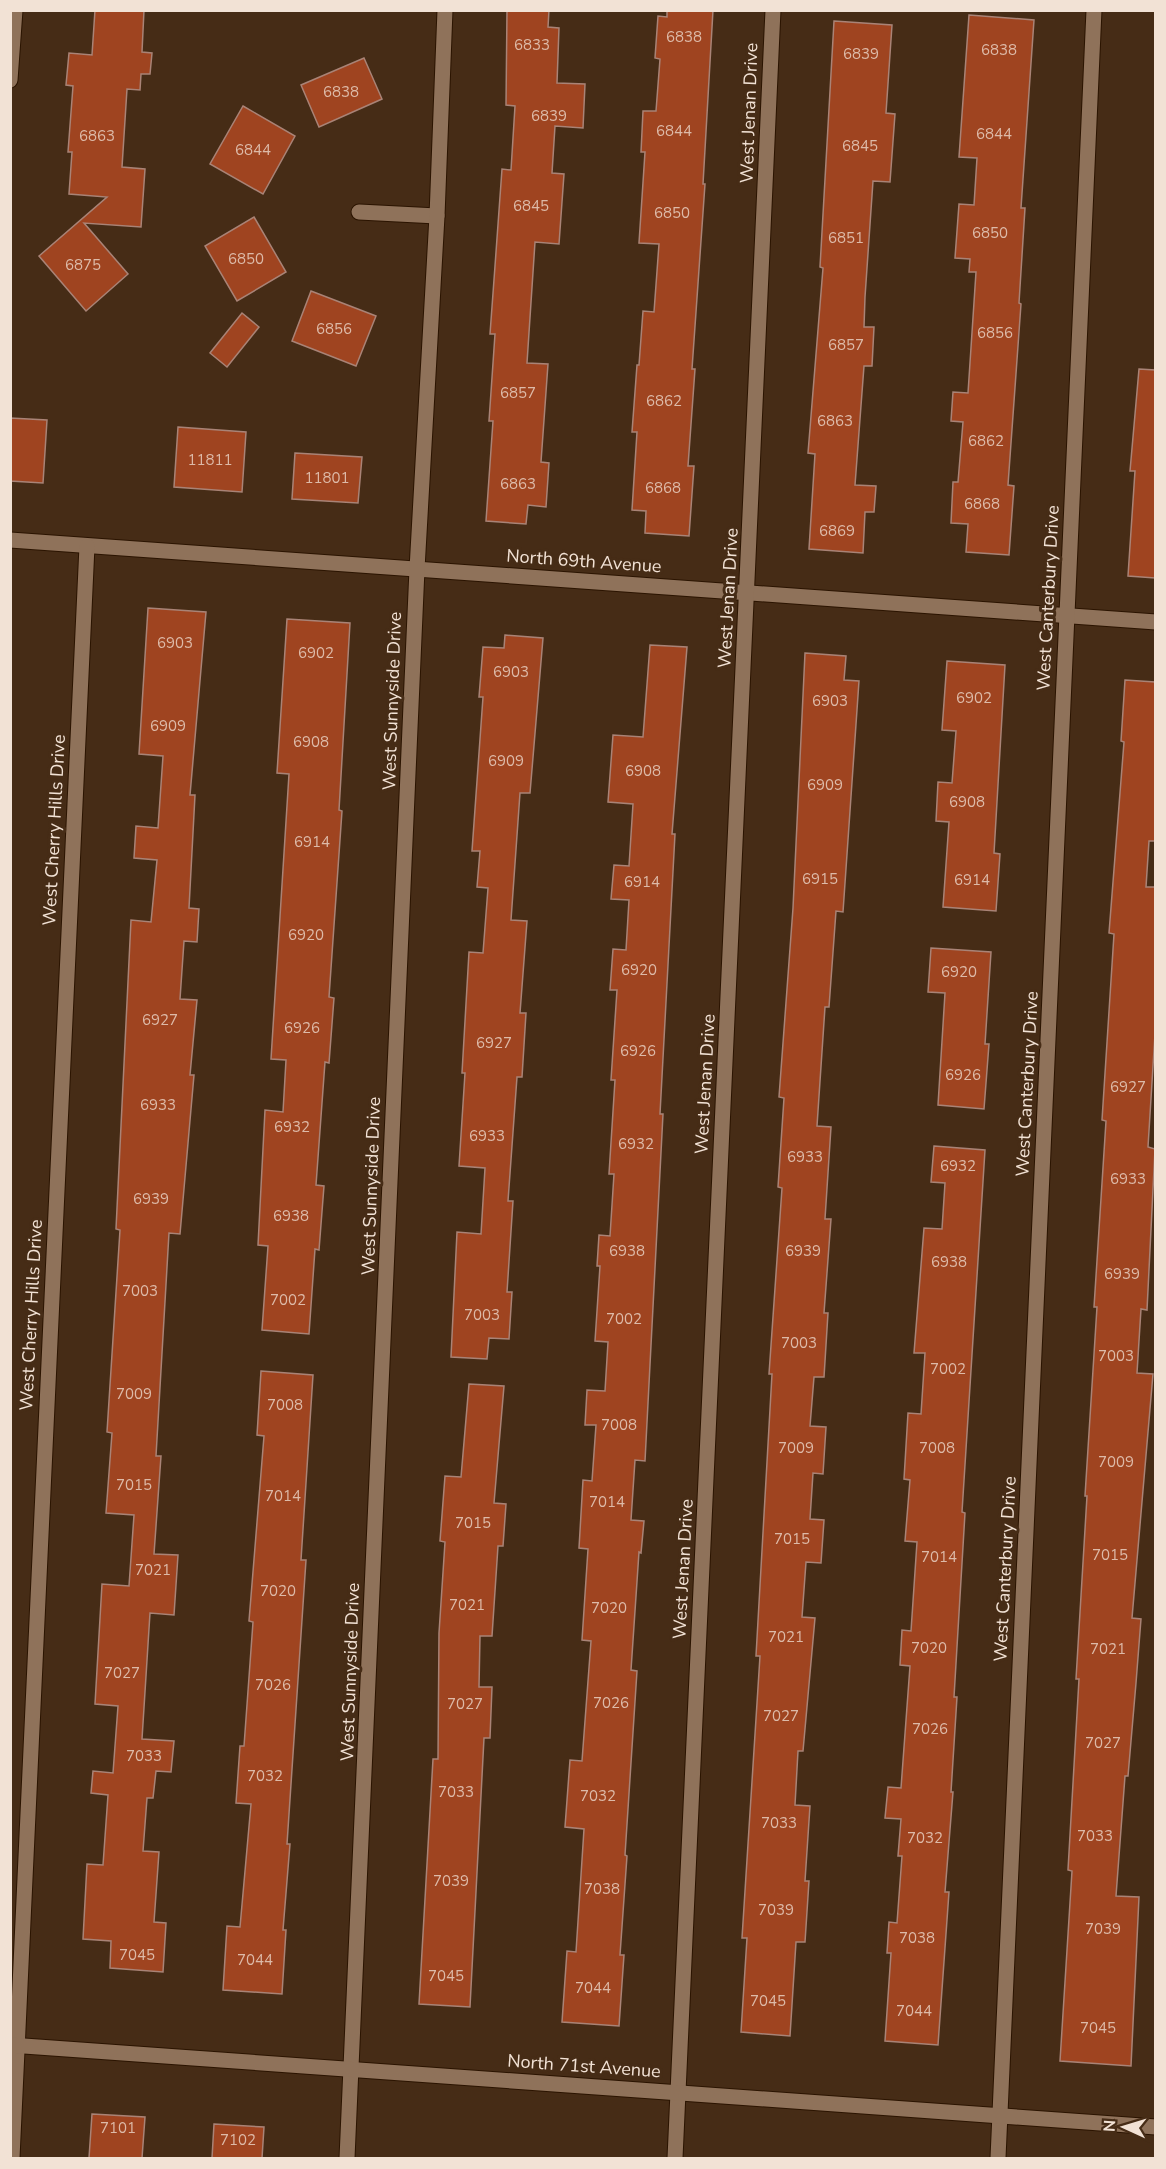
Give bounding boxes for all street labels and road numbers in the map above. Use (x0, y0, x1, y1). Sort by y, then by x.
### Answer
street label: West Jenan Drive (735, 42, 763, 184)
street label: West Canterbury Drive (1031, 505, 1065, 691)
street label: West Jenan Drive (712, 527, 744, 669)
street label: North 69th Avenue (506, 544, 662, 578)
street label: West Sunnyside Drive (377, 611, 407, 791)
street label: West Cherry Hills Drive (37, 734, 71, 926)
street label: West Canterbury Drive (1010, 991, 1044, 1177)
street label: West Jenan Drive (689, 1013, 721, 1155)
street label: West Sunnyside Drive (356, 1096, 386, 1276)
street label: West Cherry Hills Drive (14, 1219, 48, 1411)
street label: West Canterbury Drive (988, 1476, 1022, 1662)
street label: West Jenan Drive (667, 1498, 699, 1640)
street label: West Sunnyside Drive (335, 1582, 365, 1762)
street label: North 71st Avenue (506, 2049, 662, 2083)

